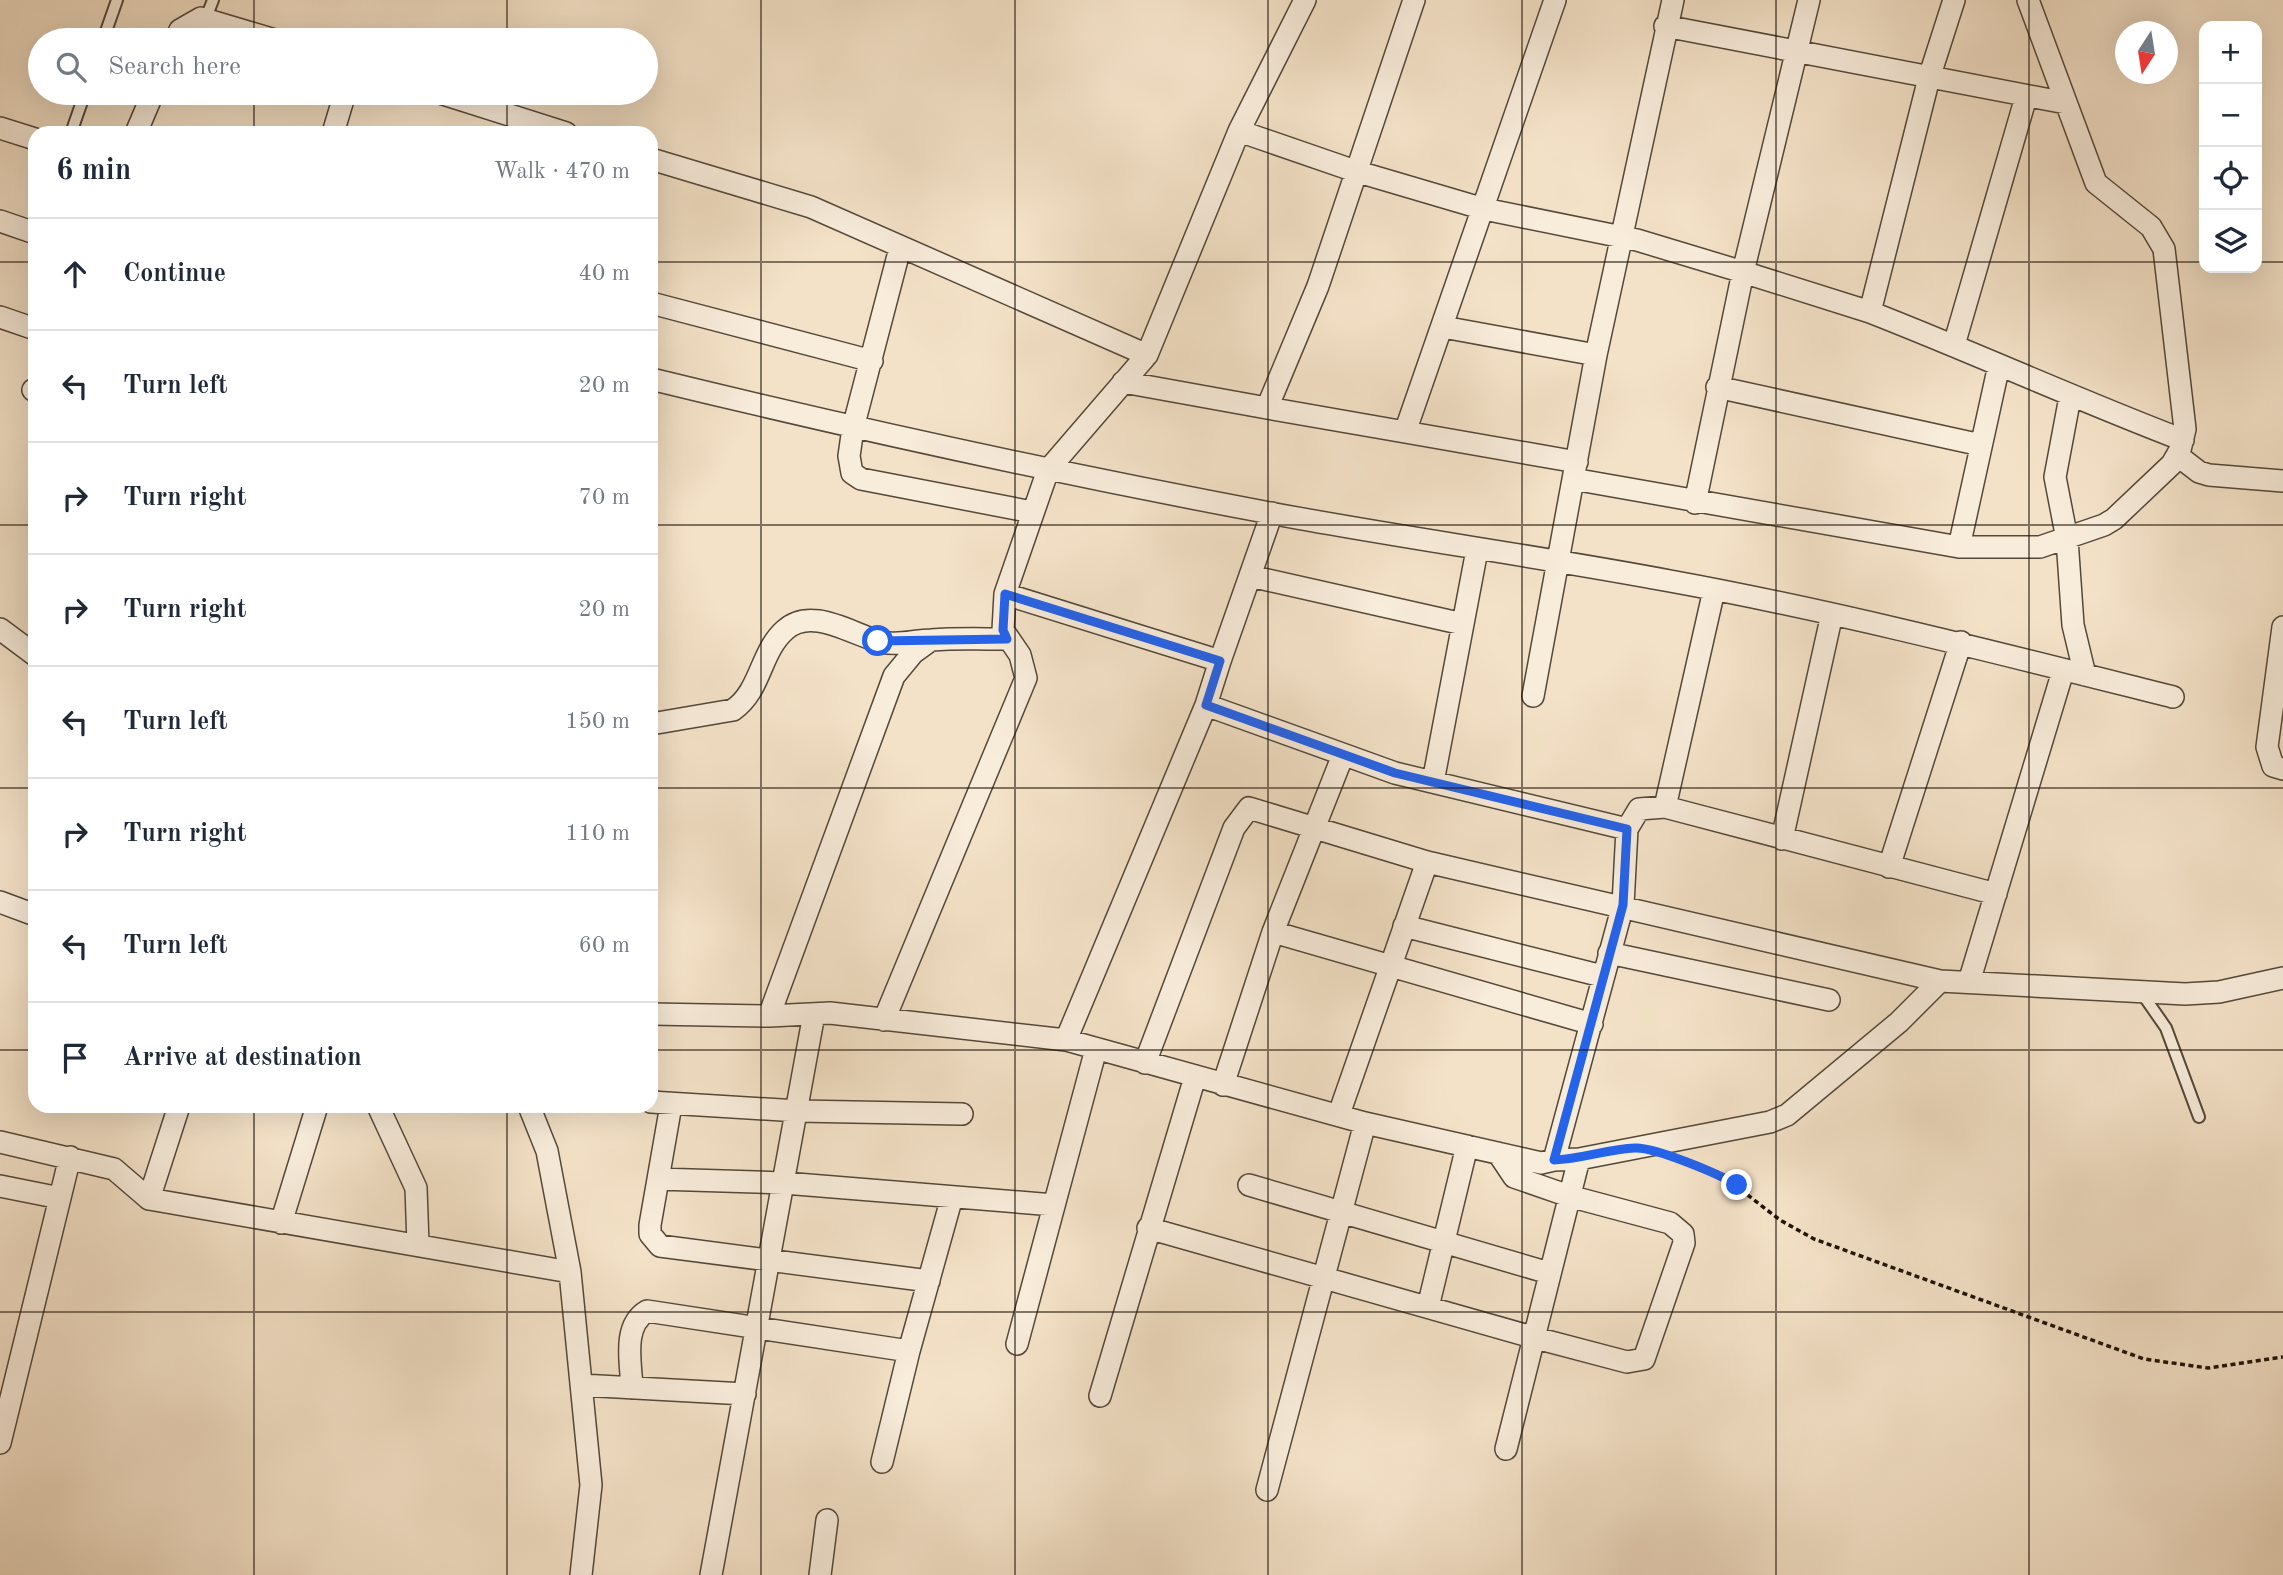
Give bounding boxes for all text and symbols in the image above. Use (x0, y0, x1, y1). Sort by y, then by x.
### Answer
north arrow (2115, 21, 2178, 84)
map controls (2199, 21, 2262, 273)
button: + (2199, 21, 2262, 84)
search box (28, 28, 658, 105)
icon: search (52, 48, 90, 86)
text: Search here (108, 54, 241, 80)
button: − (2199, 84, 2262, 147)
button: locate (2199, 147, 2262, 210)
text: 6 min (56, 156, 131, 186)
text: Walk · 470 m (494, 160, 630, 183)
button: layers (2199, 210, 2262, 273)
icon: ahead (56, 255, 94, 293)
text: Continue (123, 261, 226, 287)
text: 40 m (579, 262, 630, 285)
icon: left (56, 367, 94, 405)
text: Turn left (123, 373, 228, 399)
text: 20 m (579, 374, 630, 397)
icon: right (56, 479, 94, 517)
text: Turn right (123, 485, 246, 511)
text: 70 m (579, 486, 630, 509)
icon: right (56, 591, 94, 629)
text: Turn right (123, 597, 246, 623)
text: 20 m (579, 598, 630, 621)
route start (862, 625, 893, 656)
icon: left (56, 703, 94, 741)
text: Turn left (123, 709, 228, 735)
text: 150 m (565, 710, 630, 733)
icon: right (56, 815, 94, 853)
text: Turn right (123, 821, 246, 847)
text: 110 m (565, 822, 630, 845)
icon: left (56, 927, 94, 965)
text: Turn left (123, 933, 228, 959)
text: 60 m (579, 934, 630, 957)
icon: arrive (56, 1039, 94, 1077)
text: Arrive at destination (123, 1045, 362, 1071)
route end (1721, 1169, 1752, 1200)

